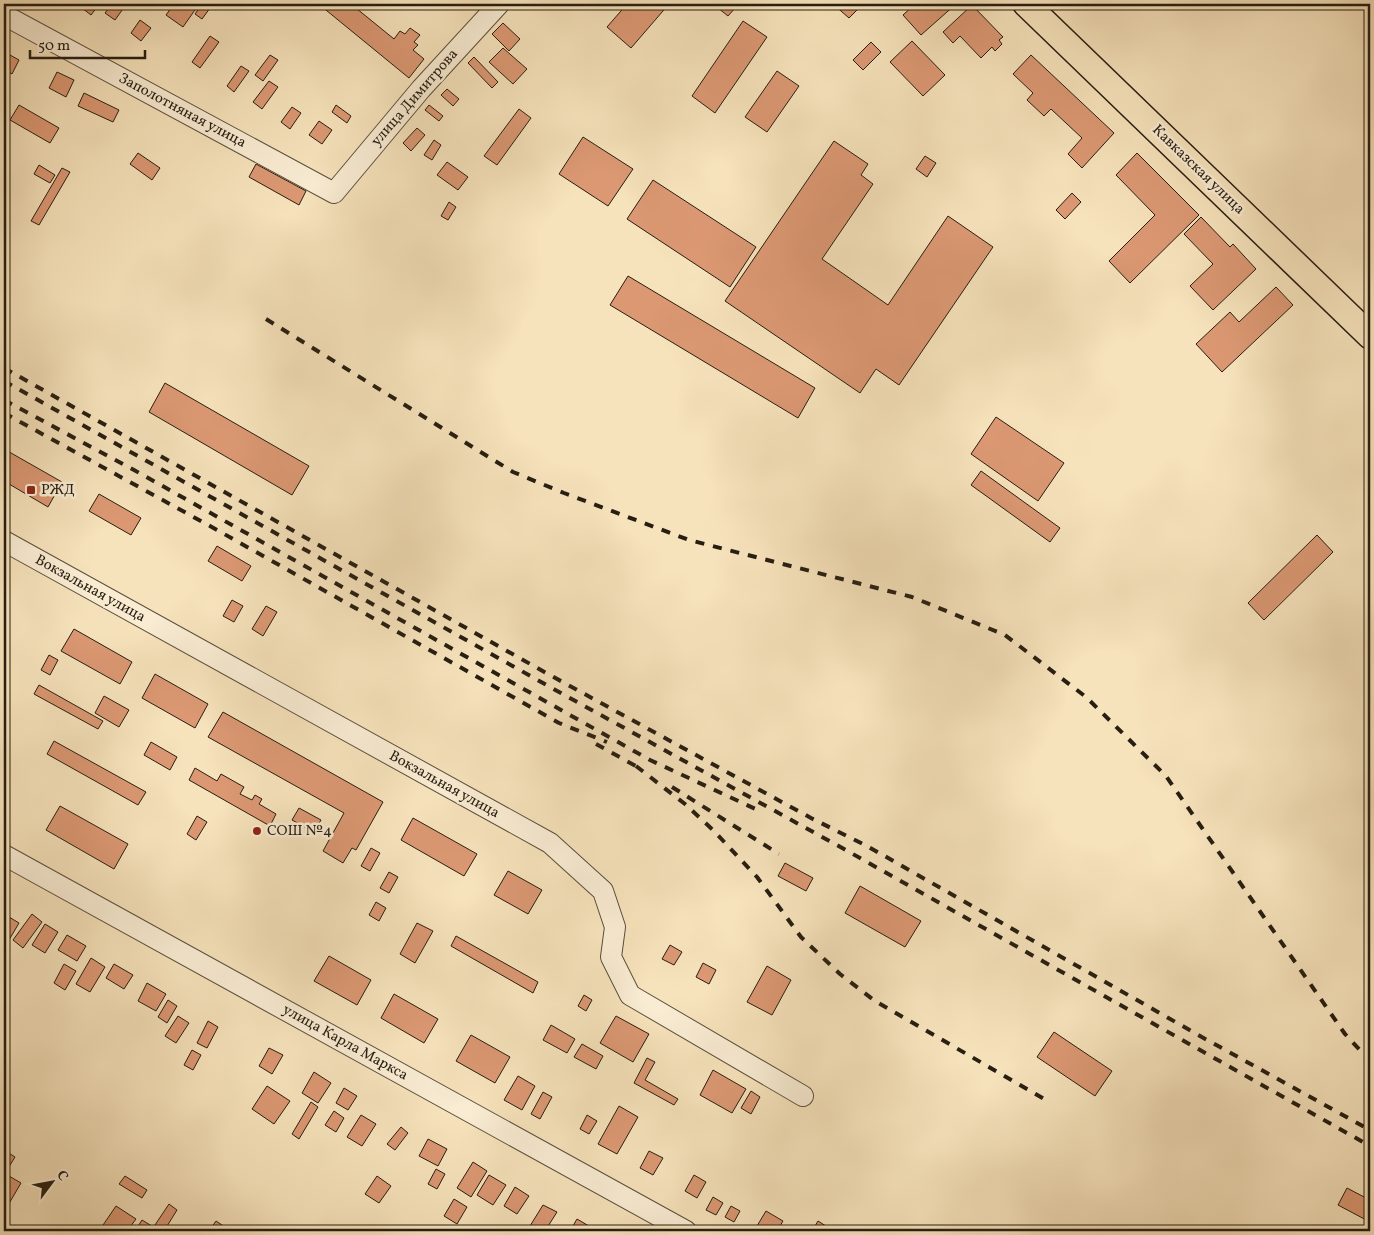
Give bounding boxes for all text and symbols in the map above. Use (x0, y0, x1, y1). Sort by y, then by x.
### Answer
scale bar (30, 28, 145, 60)
text: 50 m (38, 36, 70, 57)
street label: улица Димитрова (367, 45, 463, 151)
street label: Заполотняная улица (114, 68, 250, 154)
street label: Кавказская улица (1147, 120, 1249, 220)
place label: РЖД (41, 480, 75, 501)
marker: РЖД (25, 484, 37, 496)
street label: Вокзальная улица (31, 550, 149, 628)
street label: Вокзальная улица (385, 746, 503, 824)
place label: СОШ №4 (267, 821, 332, 842)
marker: СОШ №4 (251, 825, 263, 837)
street label: улица Карла Маркса (278, 1000, 412, 1086)
north arrow (28, 1158, 78, 1208)
text: С (51, 1167, 72, 1185)

